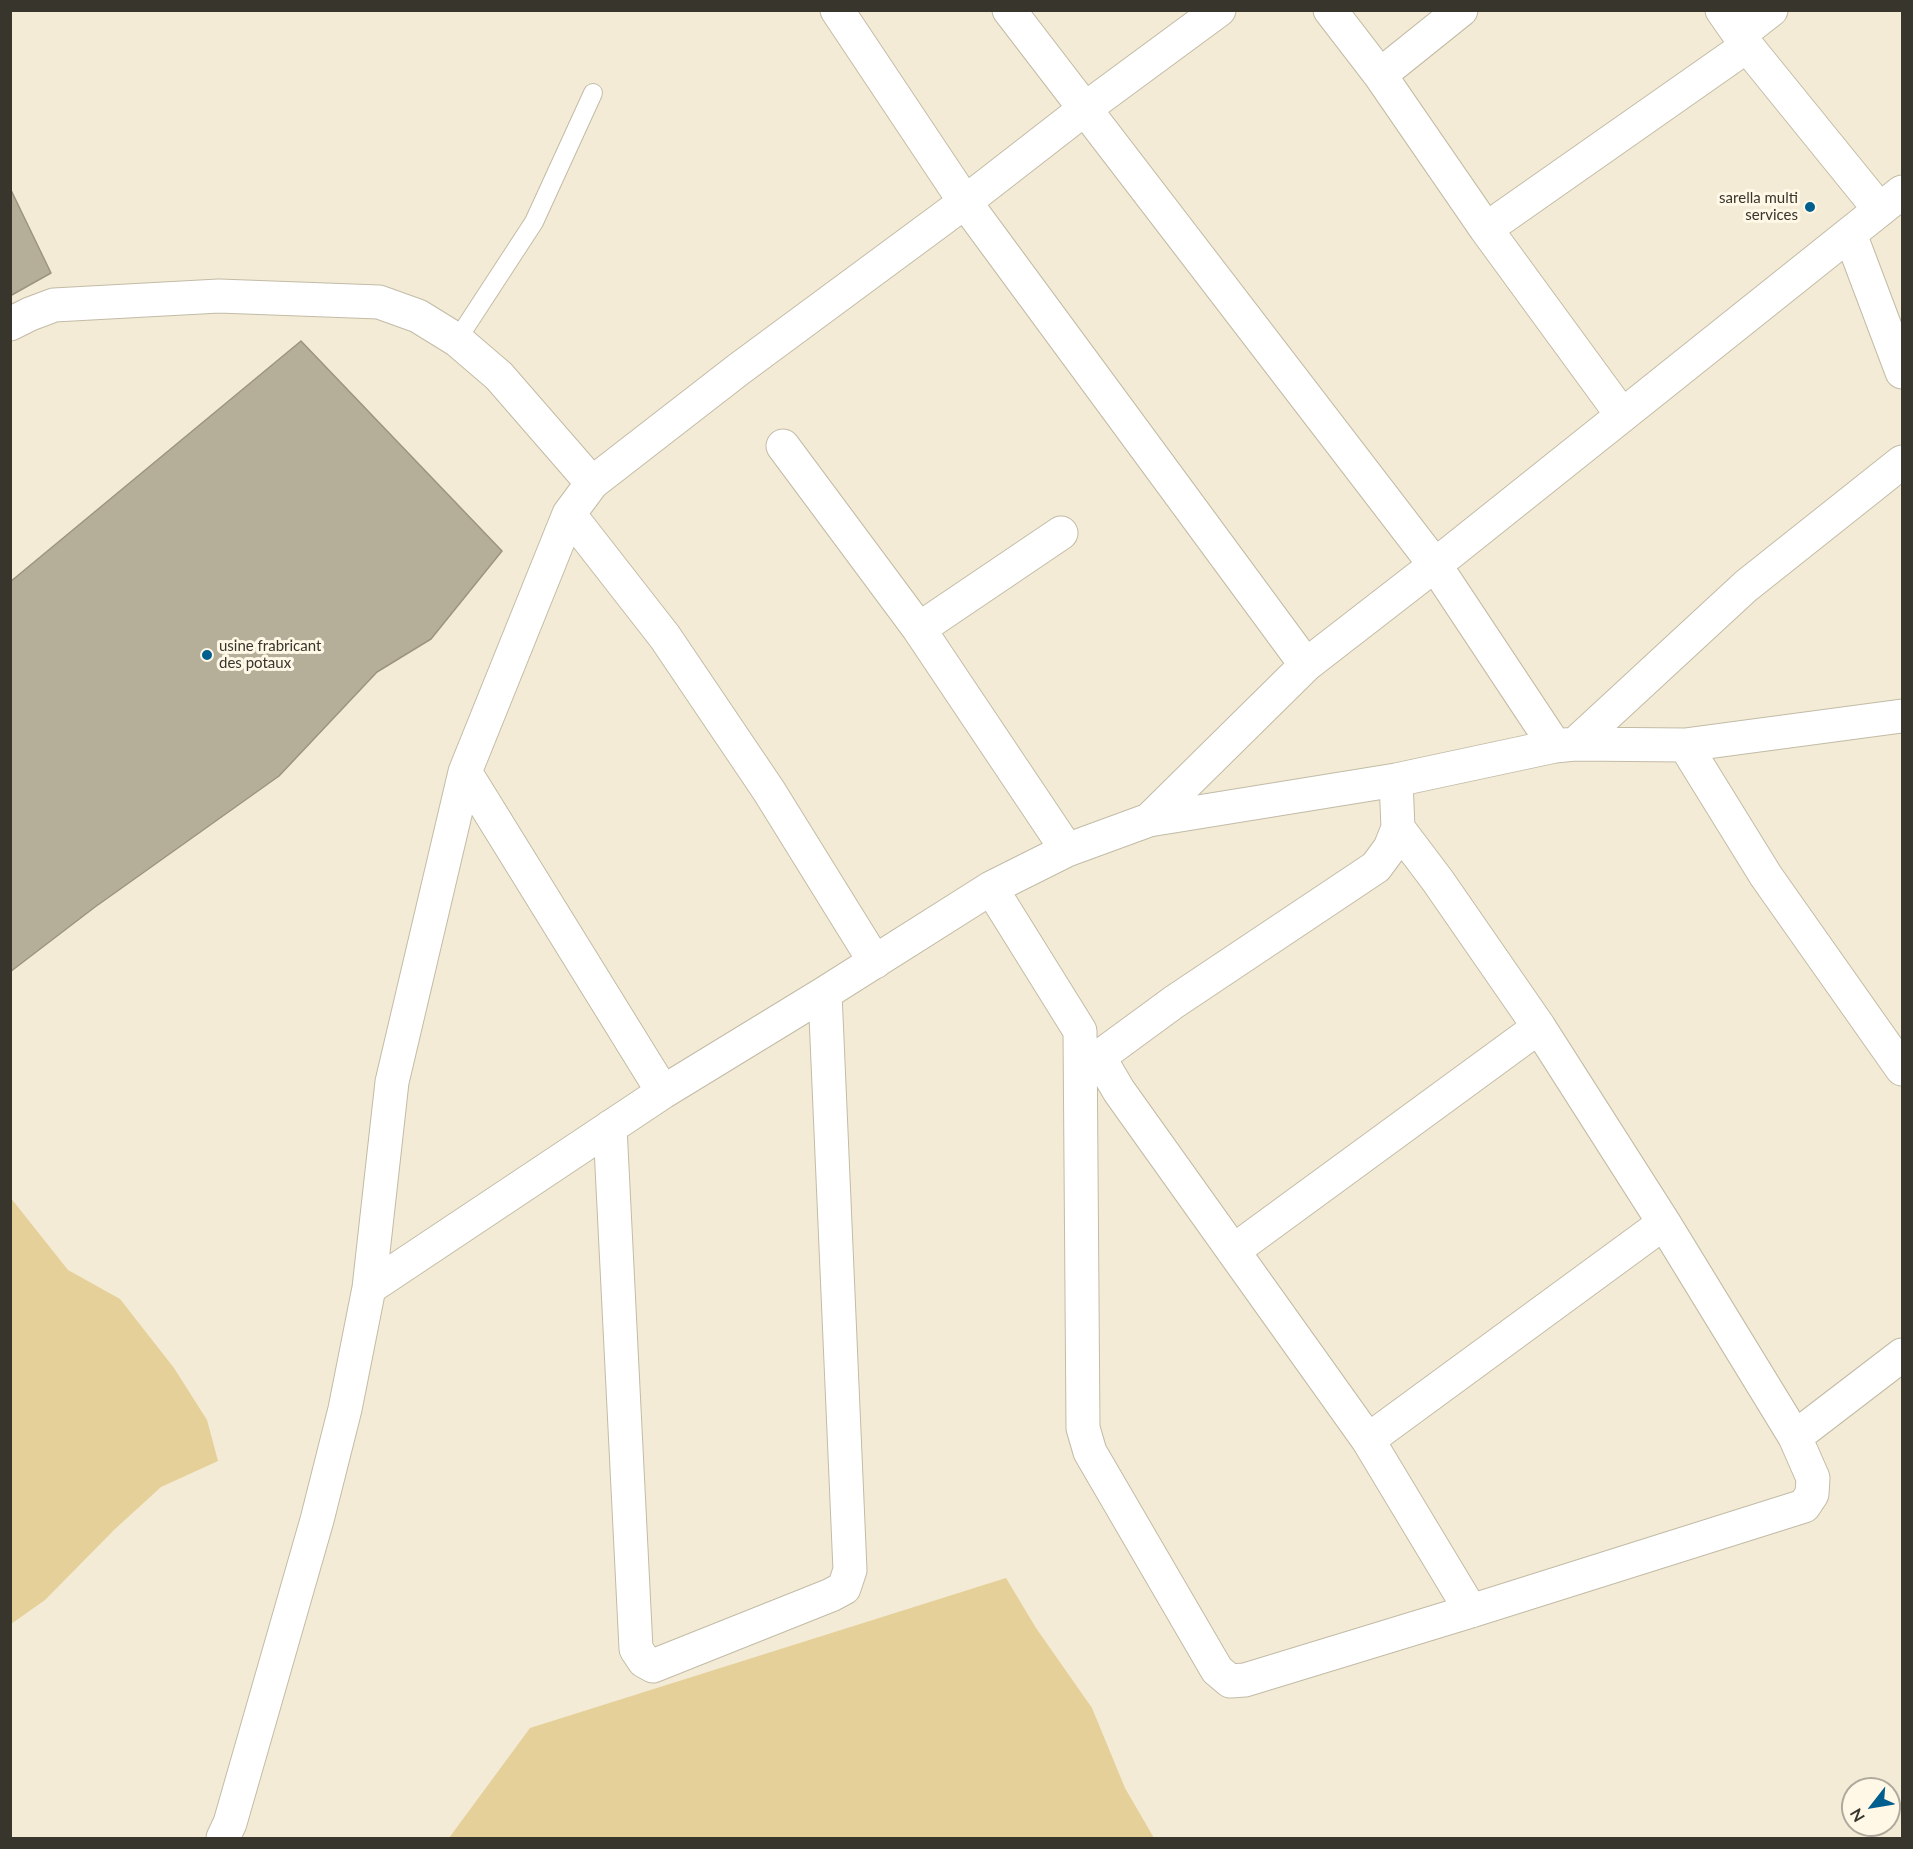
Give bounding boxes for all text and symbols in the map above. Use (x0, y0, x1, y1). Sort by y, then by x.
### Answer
place label: sarella multi services (1719, 189, 1798, 224)
marker: sarella multi services (1803, 200, 1817, 214)
place label: usine frabricant des potaux (219, 637, 321, 672)
marker: usine frabricant des potaux (200, 648, 214, 662)
north arrow (1841, 1777, 1901, 1837)
text: N (1846, 1805, 1868, 1826)

